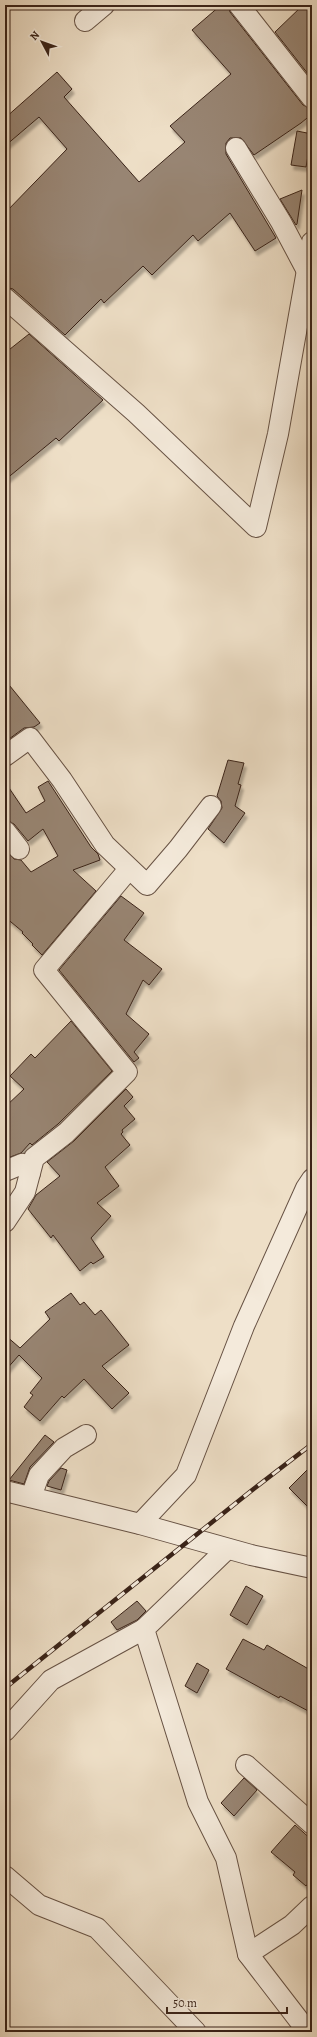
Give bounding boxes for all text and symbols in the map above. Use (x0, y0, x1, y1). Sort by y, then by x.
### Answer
north arrow (22, 22, 62, 62)
text: N (27, 28, 43, 44)
scale bar (167, 1989, 287, 2015)
text: 50 m (173, 1995, 197, 2011)

